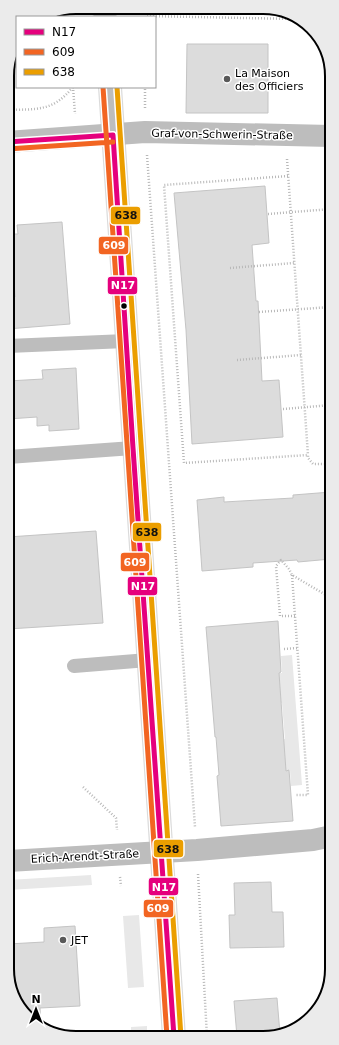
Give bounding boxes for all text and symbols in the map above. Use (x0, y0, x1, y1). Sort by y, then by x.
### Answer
legend (16, 16, 156, 88)
text: N17 (52, 25, 76, 39)
text: 609 (52, 45, 75, 59)
text: 638 (52, 65, 75, 79)
place label: La Maison des Officiers (235, 67, 304, 93)
marker: La Maison des Officiers (222, 74, 232, 84)
street label: Graf-von-Schwerin-Straße (151, 127, 293, 142)
line badge: 638 (110, 206, 141, 225)
text: 638 (115, 209, 137, 222)
line badge: 609 (98, 236, 129, 255)
text: 609 (103, 239, 125, 252)
line badge: N17 (107, 276, 138, 295)
text: N17 (111, 279, 135, 292)
unlabelled marker (119, 301, 129, 311)
line badge: 638 (132, 522, 162, 542)
text: 638 (136, 526, 158, 539)
line badge: 609 (120, 552, 150, 572)
text: 609 (124, 556, 146, 569)
line badge: N17 (127, 576, 158, 596)
text: N17 (131, 580, 155, 593)
line badge: 638 (153, 839, 184, 858)
text: 638 (157, 843, 179, 856)
street label: Erich-Arendt-Straße (31, 847, 140, 866)
line badge: N17 (148, 877, 179, 896)
text: N17 (152, 881, 176, 894)
line badge: 609 (143, 899, 174, 918)
text: 609 (147, 902, 169, 915)
place label: JET (70, 934, 88, 947)
marker: JET (58, 935, 68, 945)
north arrow (16, 989, 56, 1029)
text: N (31, 993, 41, 1006)

